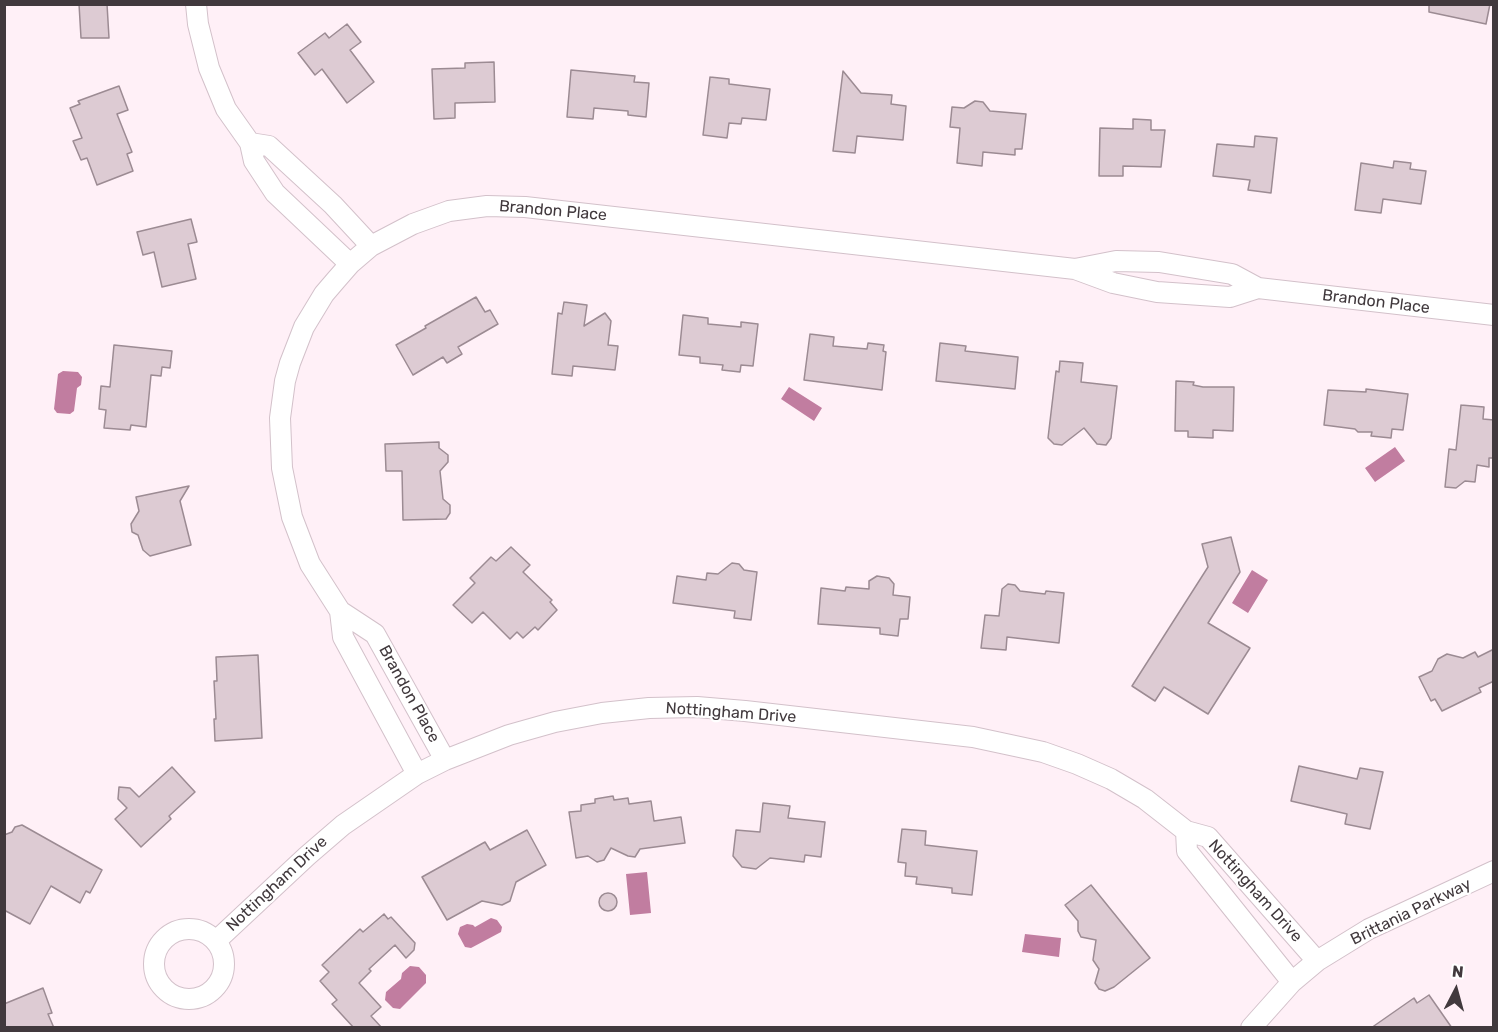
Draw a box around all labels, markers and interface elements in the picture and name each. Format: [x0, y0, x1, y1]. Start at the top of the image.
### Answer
street label: Brandon Place [498, 197, 608, 225]
street label: Brandon Place [1321, 286, 1431, 318]
street label: Brandon Place [374, 642, 444, 746]
street label: Nottingham Drive [665, 699, 797, 727]
street label: Nottingham Drive [223, 832, 331, 936]
street label: Nottingham Drive [1204, 836, 1306, 946]
street label: Brittania Parkway [1348, 875, 1474, 949]
north arrow [1426, 960, 1486, 1020]
text: N [1451, 962, 1465, 982]

